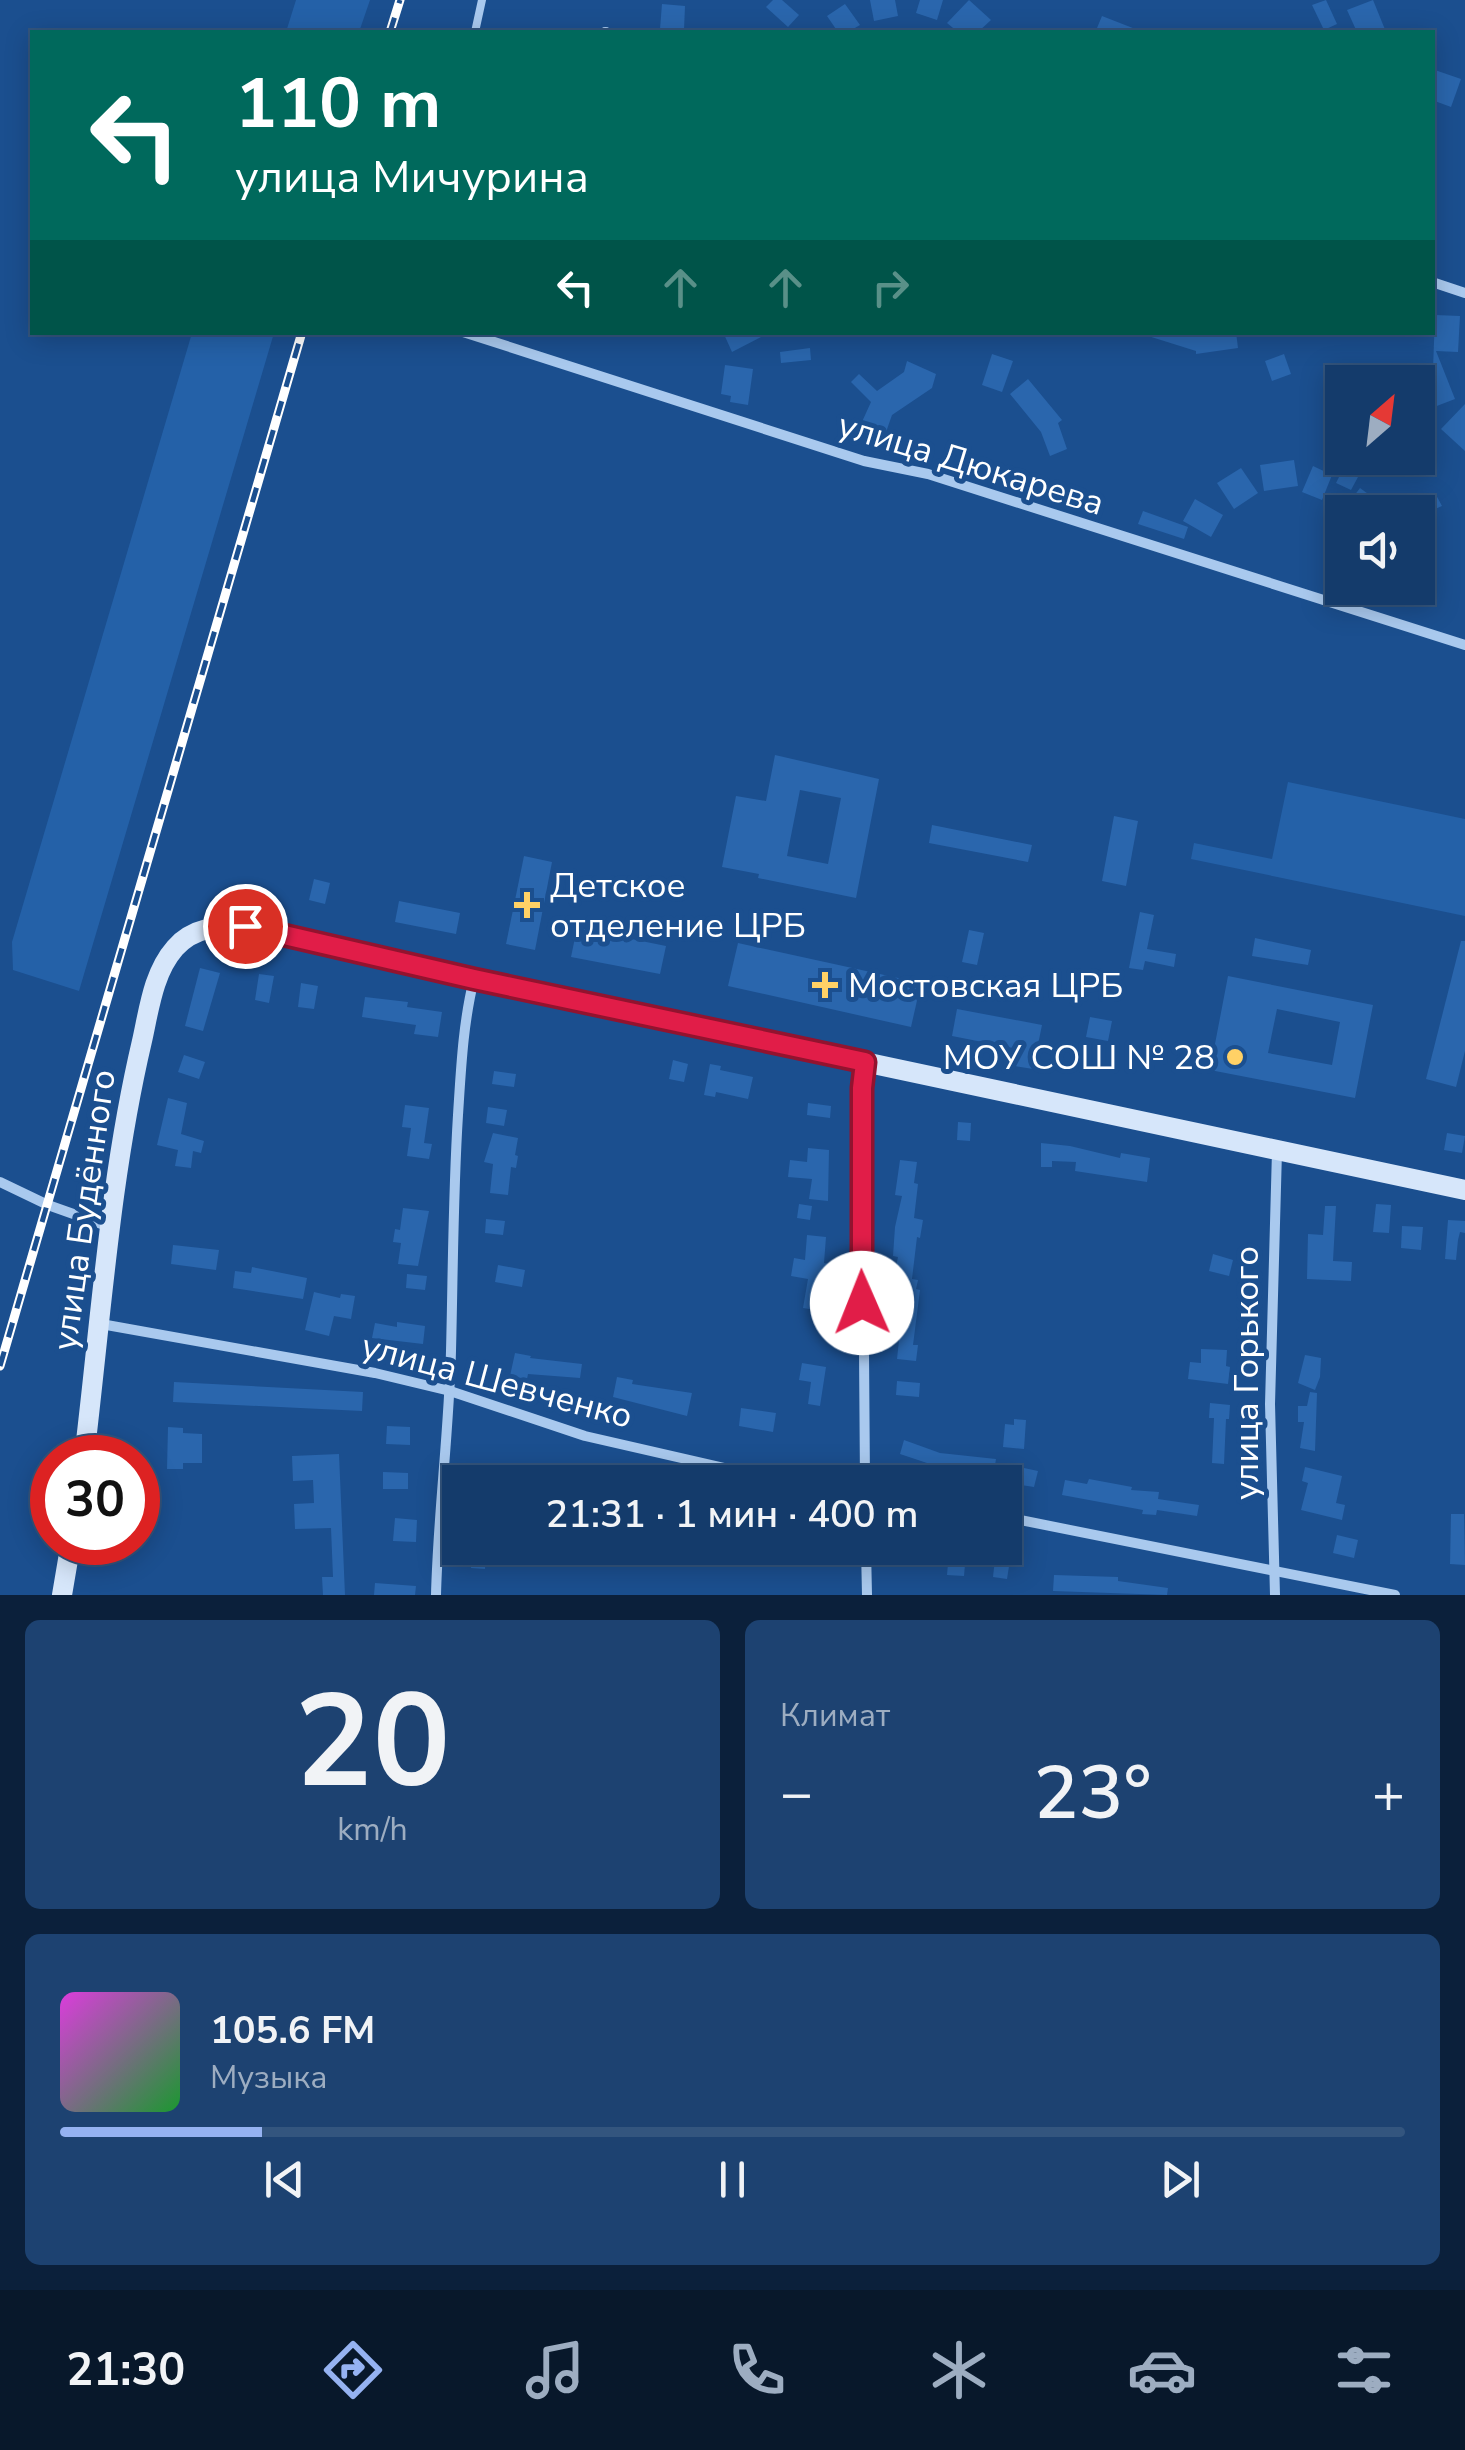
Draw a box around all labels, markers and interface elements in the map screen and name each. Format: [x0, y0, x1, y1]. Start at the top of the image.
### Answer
text: 110 m [235, 56, 441, 152]
icon: left [70, 70, 200, 200]
text: улица Мичурина [235, 147, 589, 208]
icon: left [548, 260, 603, 315]
icon: ahead [653, 260, 708, 315]
icon: ahead [758, 260, 813, 315]
icon: right [863, 260, 918, 315]
north arrow [1325, 365, 1435, 475]
map controls [1325, 365, 1435, 605]
street label: улица Дюкарева [832, 401, 1110, 527]
button: sound [1325, 495, 1435, 605]
place label: Детское отделение ЦРБ [550, 862, 806, 949]
pin [203, 884, 288, 969]
marker: Детское отделение ЦРБ [514, 892, 540, 918]
icon: arrive [218, 899, 273, 954]
place label: Мостовская ЦРБ [848, 962, 1123, 1009]
marker: Мостовская ЦРБ [812, 972, 838, 998]
place label: МОУ СОШ № 28 [943, 1034, 1215, 1081]
marker: МОУ СОШ № 28 [1224, 1046, 1246, 1068]
street label: улица Будённого [41, 1066, 127, 1354]
street label: улица Горького [1223, 1246, 1270, 1500]
position arrow [810, 1251, 914, 1355]
street label: улица Шевченко [356, 1322, 638, 1440]
speed limit sign: 30 [30, 1435, 160, 1565]
text: 21:31 · 1 мин · 400 m [546, 1489, 918, 1540]
text: 20 [294, 1654, 451, 1831]
text: Климат [780, 1694, 890, 1737]
text: 23° [1033, 1742, 1152, 1844]
text: − [780, 1756, 813, 1831]
text: + [1372, 1756, 1405, 1831]
text: km/h [337, 1808, 408, 1851]
text: 105.6 FM [210, 2005, 375, 2056]
text: Музыка [210, 2056, 327, 2099]
icon: previous [257, 2152, 312, 2207]
icon: pause [705, 2152, 760, 2207]
icon: next [1153, 2152, 1208, 2207]
icon: directions [318, 2335, 388, 2405]
icon: music [520, 2335, 590, 2405]
icon: phone [722, 2335, 792, 2405]
icon: climate [924, 2335, 994, 2405]
icon: car [1127, 2335, 1197, 2405]
icon: filters [1329, 2335, 1399, 2405]
text: 21:30 [66, 2340, 185, 2401]

